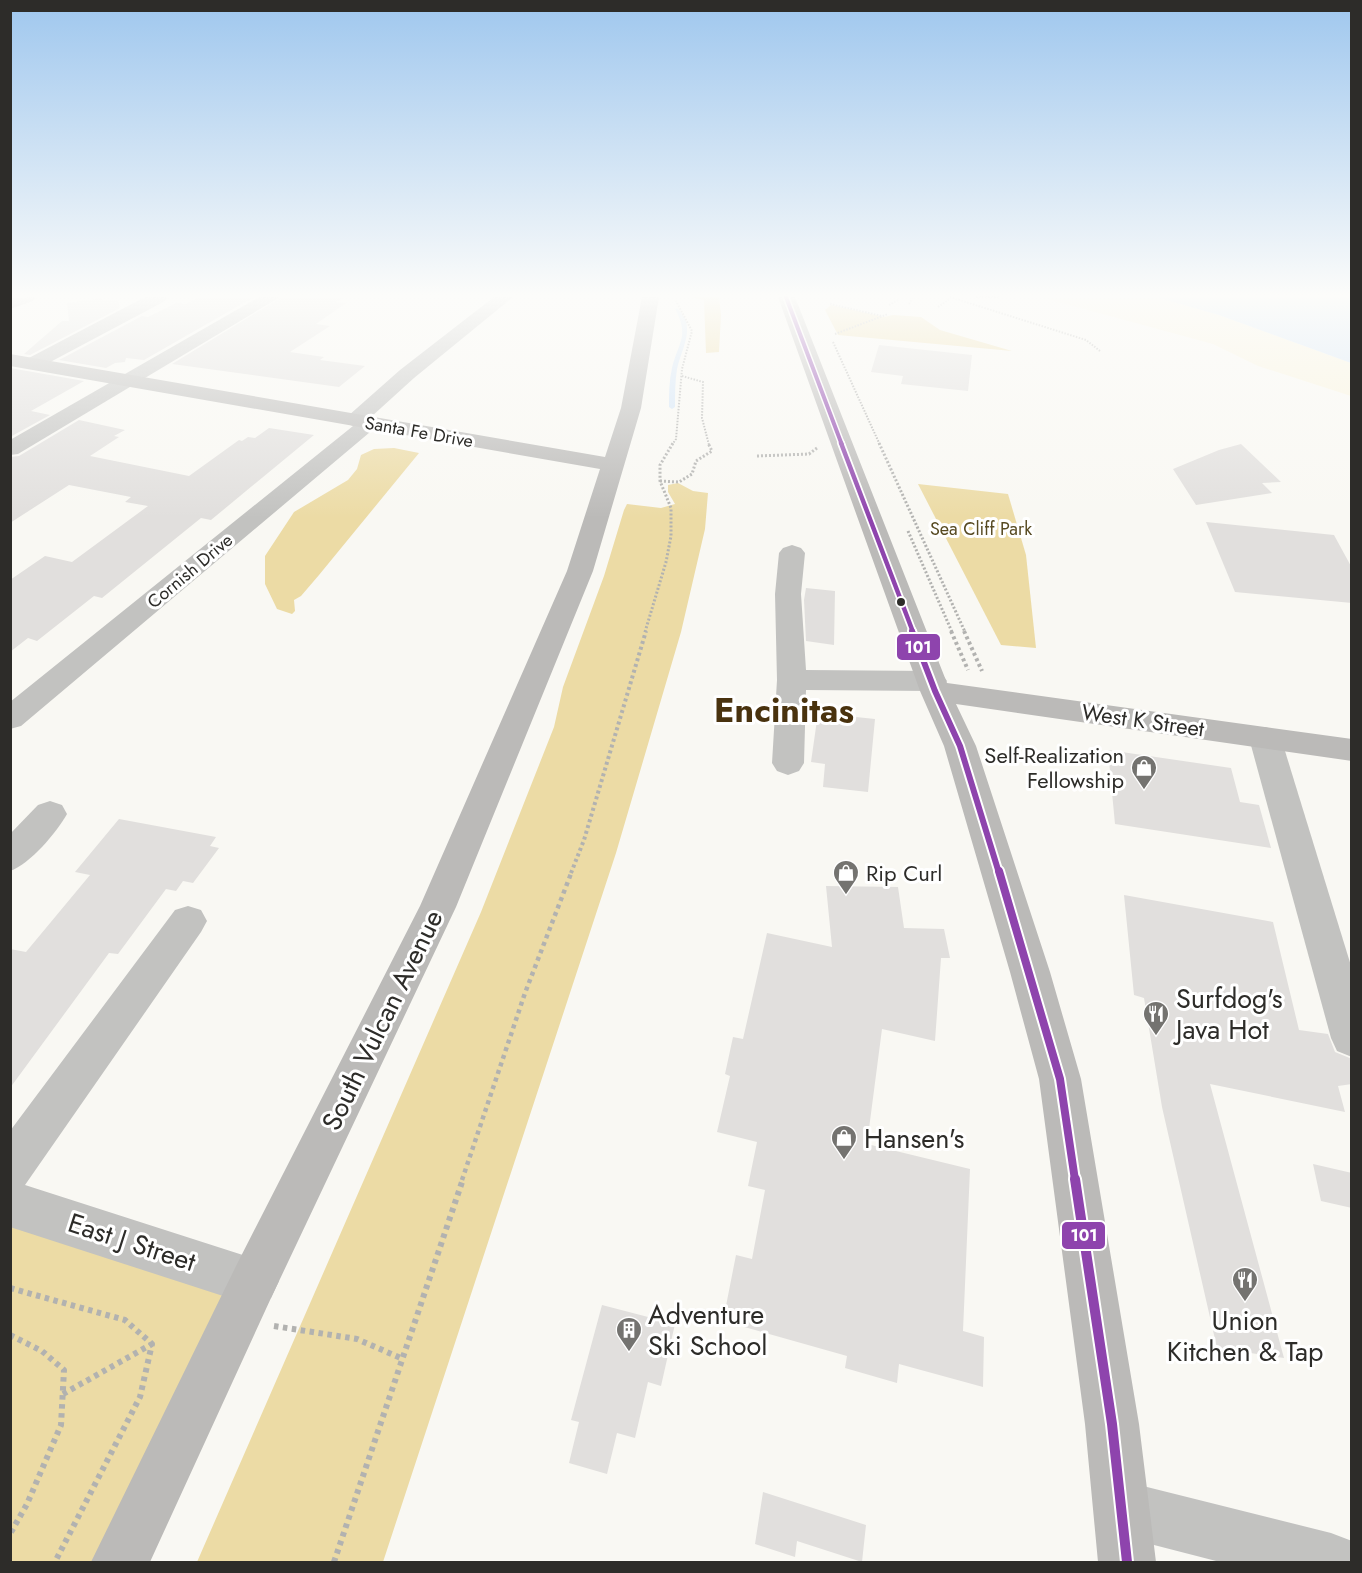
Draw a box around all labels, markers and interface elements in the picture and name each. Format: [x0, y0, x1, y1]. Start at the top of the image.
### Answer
street label: Santa Fe Drive [363, 410, 475, 454]
park label: Sea Cliff Park [930, 516, 1032, 542]
street label: Cornish Drive [142, 527, 238, 615]
unlabelled marker [895, 596, 907, 608]
line badge: 101 [896, 633, 941, 661]
text: 101 [905, 636, 931, 659]
district label: Encinitas [714, 686, 854, 735]
street label: West K Street [1080, 696, 1207, 745]
place label: Self-Realization Fellowship [984, 739, 1124, 796]
shop icon: Self-Realization Fellowship [1129, 753, 1159, 791]
place label: Rip Curl [866, 857, 942, 889]
shop icon: Rip Curl [831, 858, 861, 896]
street label: South Vulcan Avenue [312, 903, 452, 1137]
place label: Surfdog's Java Hot [1173, 979, 1283, 1049]
restaurant icon: Surfdog's Java Hot [1141, 999, 1171, 1037]
place label: Hansen's [864, 1119, 965, 1158]
shop icon: Hansen's [829, 1123, 859, 1161]
street label: East J Street [63, 1203, 201, 1281]
line badge: 101 [1061, 1221, 1106, 1250]
text: 101 [1071, 1224, 1097, 1247]
restaurant icon: Union Kitchen & Tap [1230, 1265, 1260, 1303]
place label: Adventure Ski School [648, 1295, 767, 1365]
place label: Union Kitchen & Tap [1167, 1301, 1323, 1371]
building icon: Adventure Ski School [614, 1315, 644, 1353]

